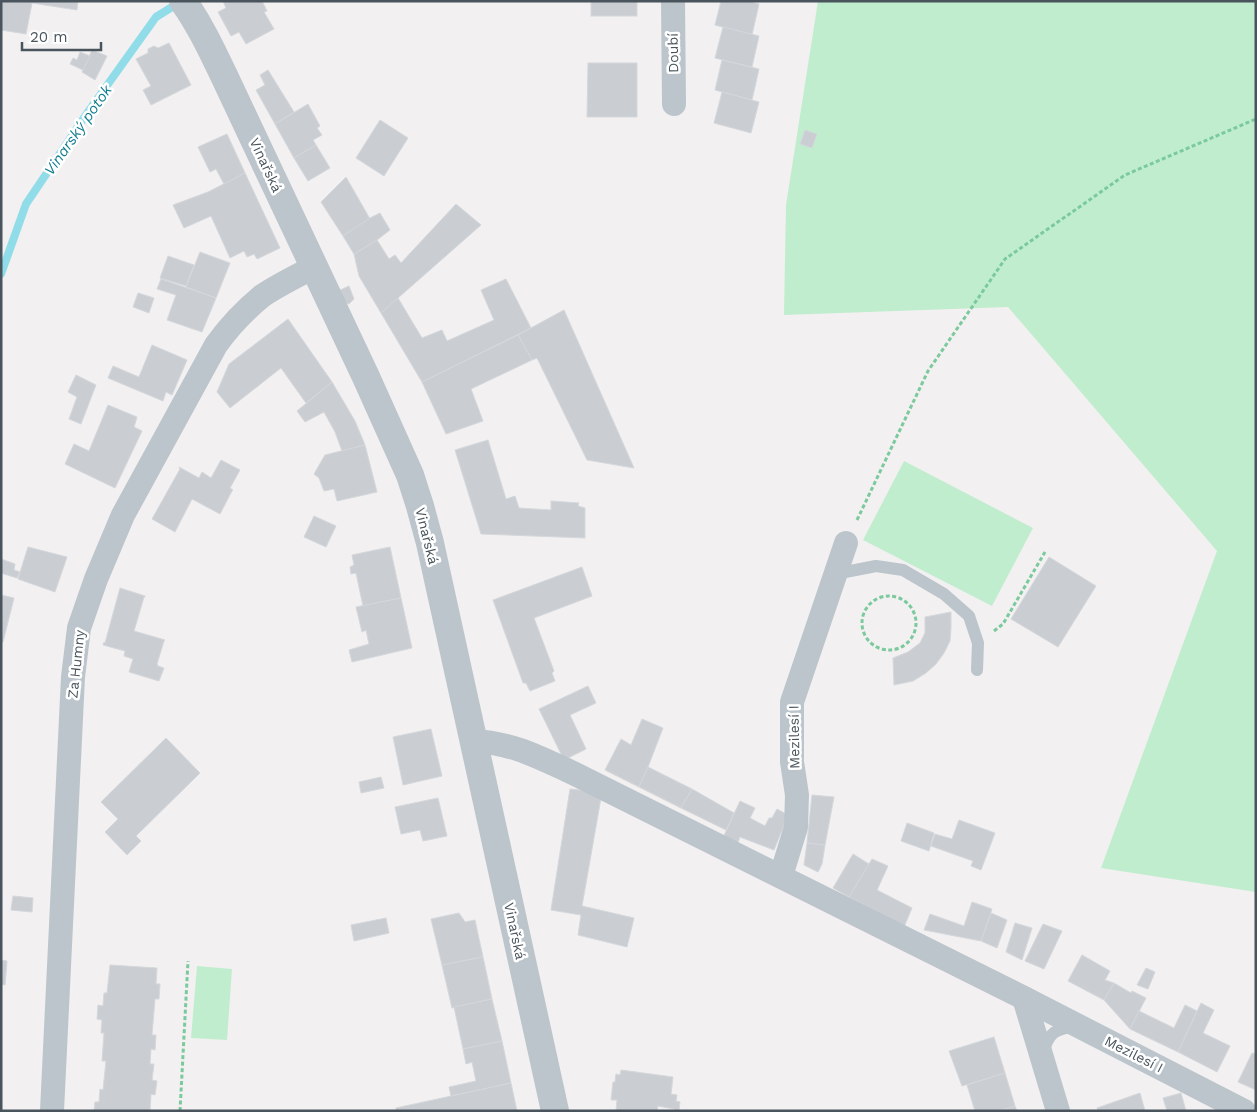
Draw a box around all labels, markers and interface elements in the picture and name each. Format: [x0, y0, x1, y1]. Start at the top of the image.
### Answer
scale bar [22, 20, 101, 52]
text: 20 m [30, 28, 68, 46]
street label: Doubí [665, 33, 681, 73]
water label: Vinarský potok [40, 81, 116, 179]
street label: Vinařská [247, 135, 286, 195]
street label: Vinařská [412, 506, 442, 566]
street label: Za Humny [64, 628, 88, 699]
street label: Mezilesí I [785, 705, 803, 769]
street label: Vinařská [501, 901, 529, 961]
street label: Mezilesí I [1102, 1032, 1166, 1076]

